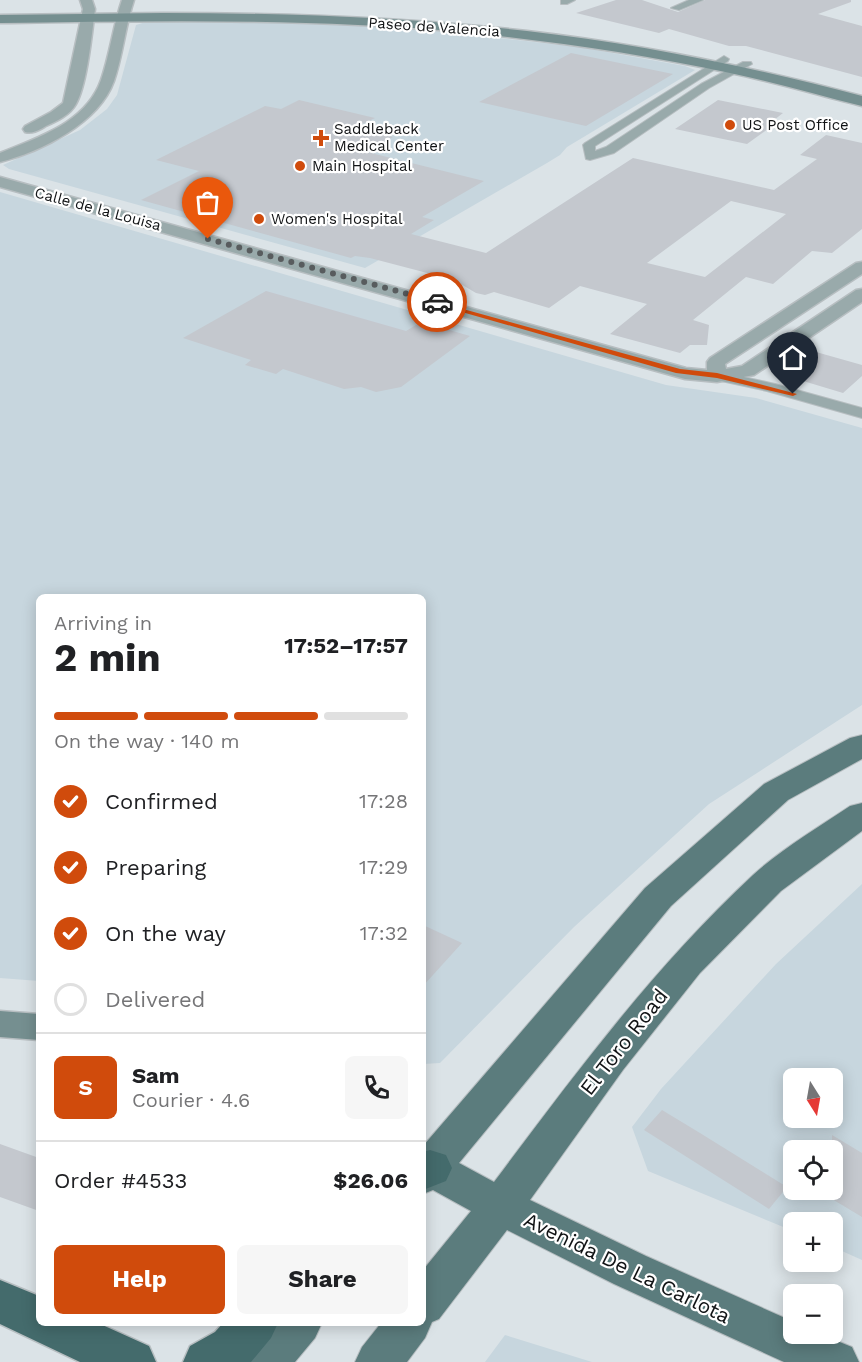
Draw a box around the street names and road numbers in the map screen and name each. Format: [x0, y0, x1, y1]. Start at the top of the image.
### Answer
street label: Paseo de Valencia [368, 13, 501, 41]
street label: Calle de la Louisa [33, 183, 164, 235]
street label: El Toro Road [574, 984, 673, 1100]
street label: Avenida De La Carlota [520, 1207, 735, 1328]

